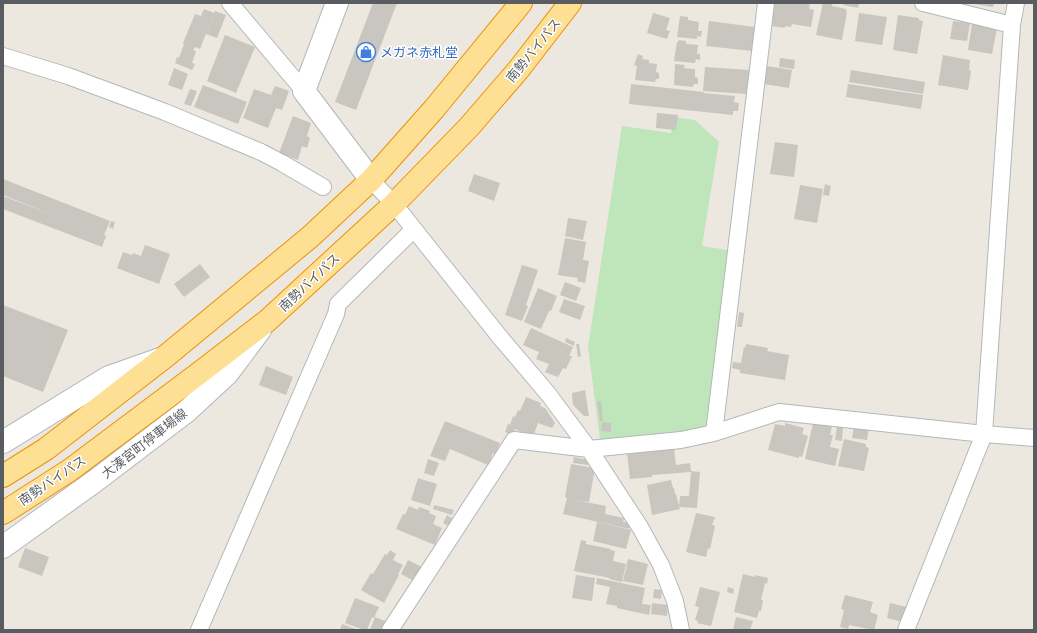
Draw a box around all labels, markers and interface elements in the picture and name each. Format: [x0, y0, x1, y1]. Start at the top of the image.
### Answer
street label: 南勢バイパス [503, 15, 564, 85]
shop icon: メガネ赤札堂 [355, 41, 377, 63]
place label: メガネ赤札堂 [380, 45, 458, 60]
street label: 南勢バイパス [276, 250, 343, 314]
street label: 大湊宮町停車場線 [99, 405, 190, 481]
street label: 南勢バイパス [16, 452, 89, 508]

